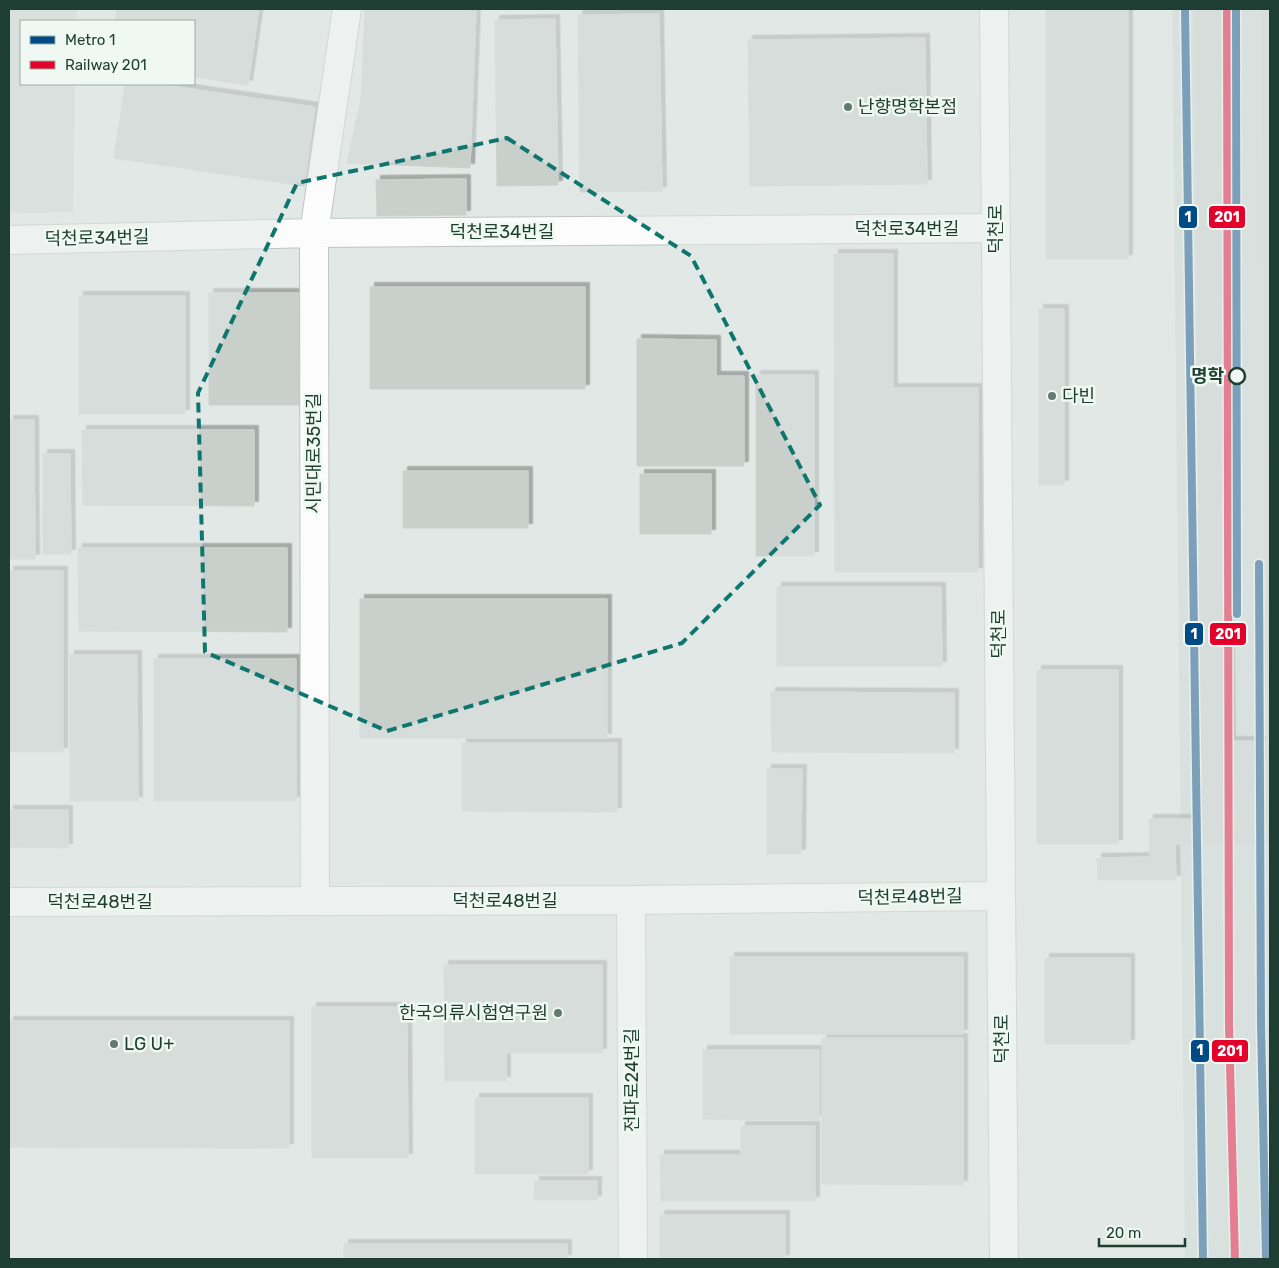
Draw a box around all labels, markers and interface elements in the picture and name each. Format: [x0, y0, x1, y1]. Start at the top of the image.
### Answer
legend [20, 20, 195, 85]
text: Metro 1 [65, 31, 115, 49]
text: Railway 201 [65, 56, 147, 74]
place label: 난향명학본점 [858, 96, 957, 118]
marker: 난향명학본점 [842, 101, 854, 113]
street label: 덕천로 [985, 204, 1007, 254]
line badge: 1 [1178, 205, 1198, 229]
line badge: 201 [1208, 205, 1246, 229]
text: 1 [1185, 209, 1192, 226]
text: 201 [1214, 209, 1240, 226]
street label: 덕천로34번길 [855, 218, 959, 240]
street label: 덕천로34번길 [450, 221, 554, 243]
street label: 덕천로34번길 [44, 226, 150, 250]
place label: 명학 [1191, 365, 1224, 387]
marker: 명학 [1228, 367, 1246, 385]
place label: 다빈 [1062, 385, 1095, 407]
marker: 다빈 [1046, 390, 1058, 402]
street label: 시민대로35번길 [303, 393, 325, 513]
street label: 덕천로 [988, 609, 1010, 659]
line badge: 1 [1184, 622, 1204, 646]
line badge: 201 [1209, 622, 1247, 646]
text: 1 [1191, 626, 1198, 643]
text: 201 [1215, 626, 1241, 643]
street label: 덕천로48번길 [857, 885, 963, 909]
street label: 덕천로48번길 [452, 890, 558, 912]
street label: 덕천로48번길 [47, 891, 153, 913]
place label: 한국의류시험연구원 [399, 1002, 548, 1024]
marker: 한국의류시험연구원 [552, 1007, 564, 1019]
street label: 덕천로 [991, 1014, 1013, 1064]
street label: 전파로24번길 [621, 1028, 643, 1132]
place label: LG U+ [124, 1033, 174, 1055]
marker: LG U+ [108, 1038, 120, 1050]
line badge: 1 [1190, 1039, 1210, 1063]
line badge: 201 [1211, 1039, 1249, 1063]
text: 1 [1197, 1042, 1204, 1059]
text: 201 [1217, 1043, 1243, 1060]
scale bar [1099, 1216, 1185, 1248]
text: 20 m [1106, 1224, 1141, 1242]

